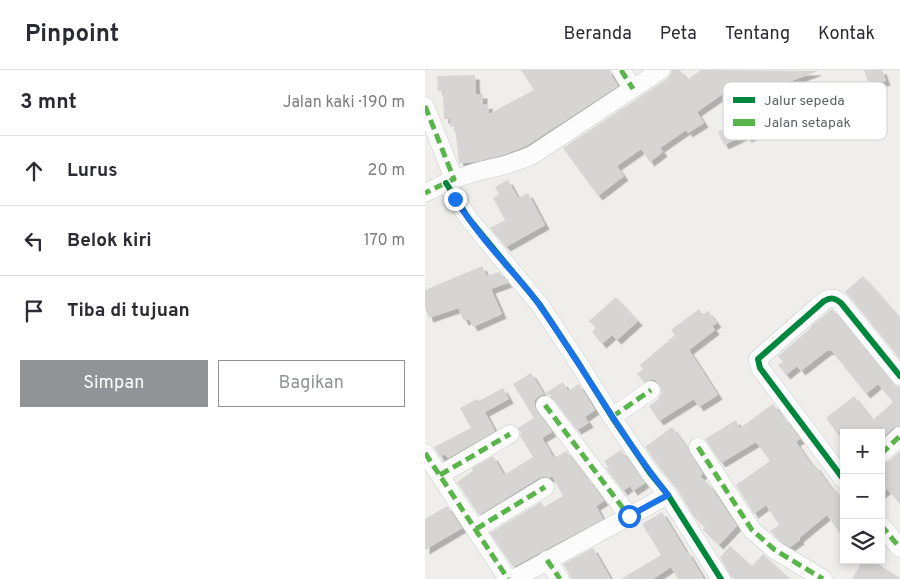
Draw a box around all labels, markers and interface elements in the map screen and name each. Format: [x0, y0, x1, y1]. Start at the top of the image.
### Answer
text: Pinpoint [25, 20, 119, 50]
text: Beranda [563, 23, 632, 46]
text: Peta [660, 23, 697, 46]
text: Tentang [725, 23, 790, 46]
text: Kontak [818, 23, 875, 46]
legend [723, 82, 887, 140]
text: 3 mnt [20, 89, 77, 116]
text: Jalan kaki · 190 m [283, 93, 405, 113]
text: Jalur sepeda [764, 93, 845, 110]
text: Jalan setapak [764, 115, 851, 132]
icon: ahead [20, 157, 48, 185]
text: Lurus [67, 159, 118, 183]
text: 20 m [368, 161, 405, 181]
route end [444, 188, 467, 211]
icon: left [20, 227, 48, 255]
text: Belok kiri [67, 229, 152, 253]
text: 170 m [364, 231, 405, 251]
icon: arrive [20, 297, 48, 325]
text: Tiba di tujuan [67, 299, 190, 323]
button: Simpan [20, 360, 208, 407]
button: Bagikan [218, 360, 405, 407]
map controls [840, 429, 885, 564]
button: + [840, 429, 885, 474]
button: − [840, 474, 885, 519]
route start [618, 505, 641, 528]
button: layers [840, 519, 885, 564]

